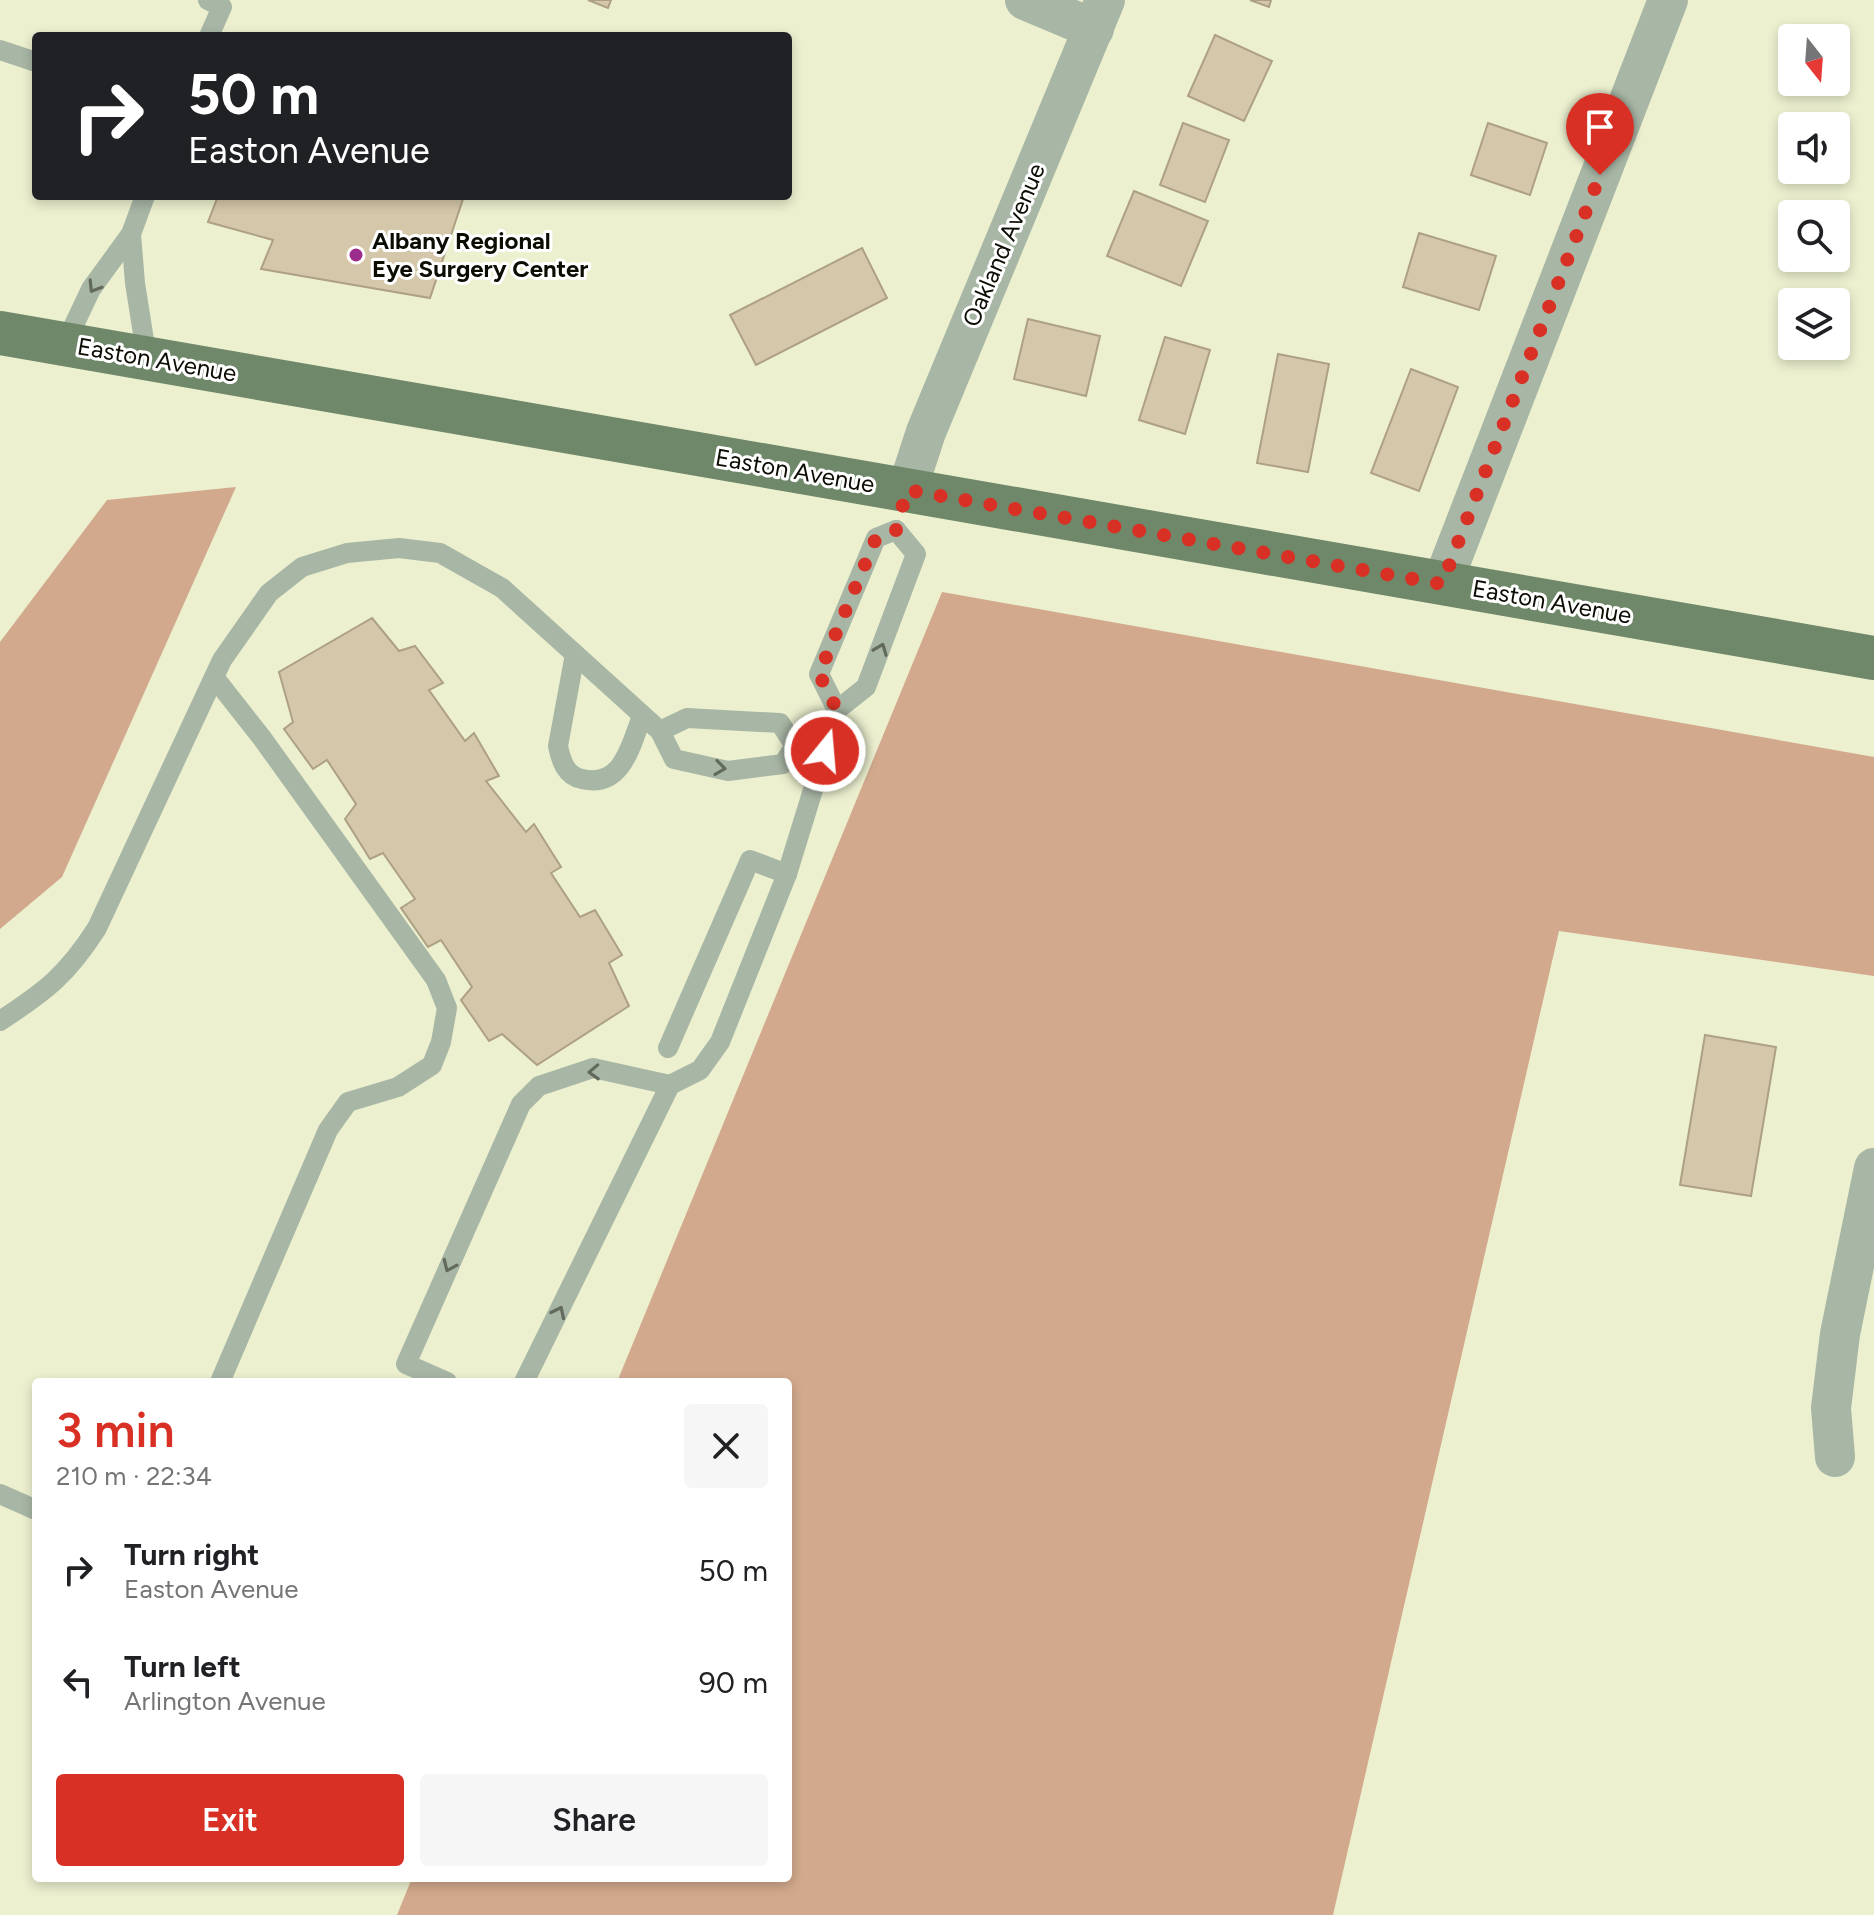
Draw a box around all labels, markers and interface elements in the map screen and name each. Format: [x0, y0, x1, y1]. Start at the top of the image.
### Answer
north arrow [1778, 24, 1850, 96]
map controls [1778, 24, 1850, 360]
text: 50 m [188, 61, 319, 128]
icon: right [56, 64, 160, 168]
pin [1566, 93, 1634, 175]
icon: arrive [1578, 105, 1622, 149]
button: sound [1778, 112, 1850, 184]
text: Easton Avenue [188, 129, 430, 172]
street label: Oakland Avenue [956, 159, 1051, 331]
button: search [1778, 200, 1850, 272]
place label: Albany Regional Eye Surgery Center [372, 226, 588, 283]
marker: Albany Regional Eye Surgery Center [347, 246, 365, 264]
one-way arrow [88, 278, 104, 293]
button: layers [1778, 288, 1850, 360]
street label: Easton Avenue [75, 331, 239, 388]
street label: Easton Avenue [713, 442, 877, 499]
street label: Easton Avenue [1470, 573, 1634, 630]
one-way arrow [871, 643, 888, 657]
position arrow [783, 709, 867, 793]
one-way arrow [713, 759, 727, 776]
one-way arrow [587, 1064, 599, 1081]
one-way arrow [443, 1258, 459, 1272]
one-way arrow [549, 1306, 565, 1320]
text: 3 min [56, 1401, 175, 1459]
button: close [684, 1404, 768, 1488]
text: 210 m · 22:34 [56, 1460, 212, 1492]
text: Turn right [124, 1536, 259, 1573]
icon: right [56, 1548, 100, 1592]
text: 50 m [699, 1552, 768, 1589]
text: Easton Avenue [124, 1573, 298, 1605]
text: Turn left [124, 1648, 241, 1685]
icon: left [56, 1660, 100, 1704]
text: 90 m [699, 1664, 768, 1701]
text: Arlington Avenue [124, 1685, 326, 1717]
button: Exit [56, 1774, 404, 1866]
button: Share [420, 1774, 768, 1866]

